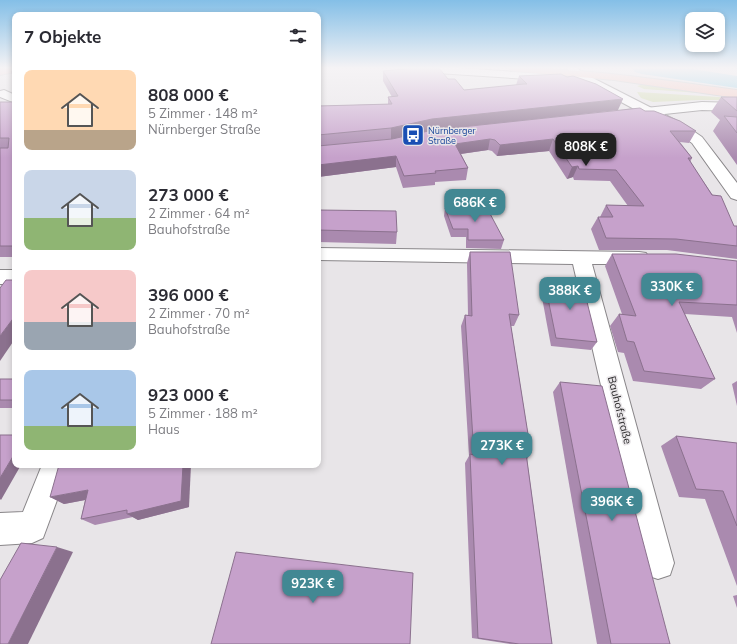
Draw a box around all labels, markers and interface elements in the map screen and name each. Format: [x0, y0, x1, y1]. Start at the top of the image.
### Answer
map controls [685, 12, 725, 52]
button: layers [685, 12, 725, 52]
icon: filters [287, 25, 309, 47]
text: 7 Objekte [24, 26, 101, 47]
text: 808 000 € [148, 84, 229, 105]
icon: home [56, 86, 104, 134]
text: 5 Zimmer · 148 m² [148, 105, 258, 121]
text: Nürnberger Straße [148, 121, 260, 137]
bus stop icon: Nürnberger Straße [400, 122, 426, 148]
place label: Nürnberger Straße [428, 125, 476, 146]
pin: 808K € [553, 133, 619, 167]
text: 808K € [564, 138, 608, 154]
text: 273 000 € [148, 184, 229, 205]
icon: home [56, 186, 104, 234]
pin: 686K € [442, 189, 508, 223]
text: 686K € [453, 194, 497, 210]
text: 2 Zimmer · 64 m² [148, 205, 250, 221]
text: Bauhofstraße [148, 221, 230, 237]
pin: 330K € [639, 273, 705, 307]
pin: 388K € [537, 277, 603, 311]
text: 330K € [650, 278, 694, 294]
text: 388K € [548, 282, 592, 298]
text: 396 000 € [148, 284, 229, 305]
icon: home [56, 286, 104, 334]
text: 2 Zimmer · 70 m² [148, 305, 250, 321]
text: Bauhofstraße [148, 321, 230, 337]
street label: Bauhofstraße [605, 375, 635, 445]
text: 923 000 € [148, 384, 229, 405]
icon: home [56, 386, 104, 434]
text: 5 Zimmer · 188 m² [148, 405, 258, 421]
text: Haus [148, 421, 180, 437]
pin: 273K € [469, 432, 535, 466]
text: 273K € [480, 437, 524, 453]
pin: 396K € [579, 488, 645, 522]
text: 396K € [590, 493, 634, 509]
pin: 923K € [280, 570, 346, 604]
text: 923K € [291, 575, 335, 591]

